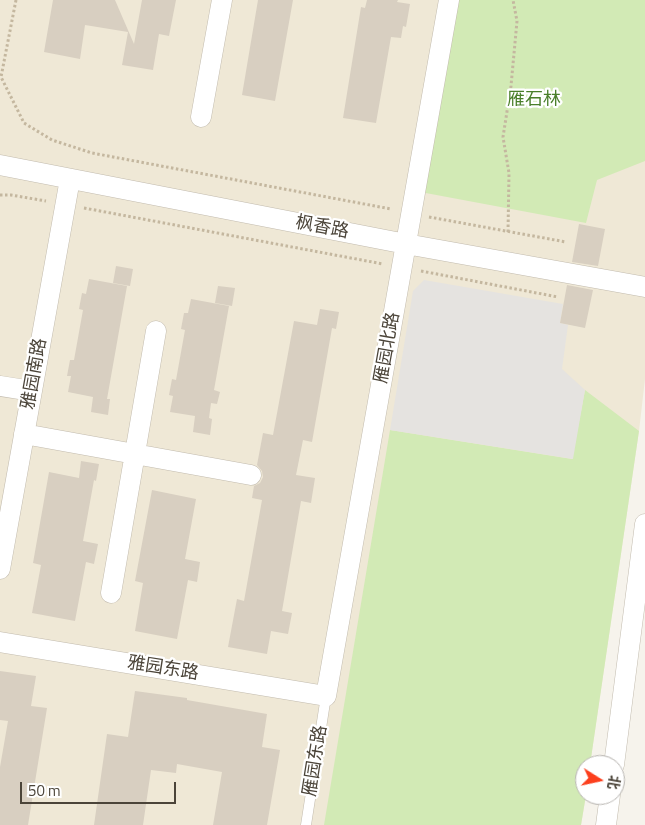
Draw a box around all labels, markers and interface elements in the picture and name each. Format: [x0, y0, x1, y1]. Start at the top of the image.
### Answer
park label: 雁石林 [507, 90, 561, 112]
street label: 枫香路 [293, 212, 351, 244]
street label: 雁园北路 [371, 311, 405, 385]
street label: 雅园南路 [18, 337, 52, 411]
street label: 雅园东路 [126, 653, 200, 685]
street label: 雁园东路 [300, 724, 332, 798]
north arrow [575, 755, 625, 805]
scale bar [22, 772, 179, 804]
text: 北 [603, 774, 626, 791]
text: 50 m [28, 779, 61, 802]

